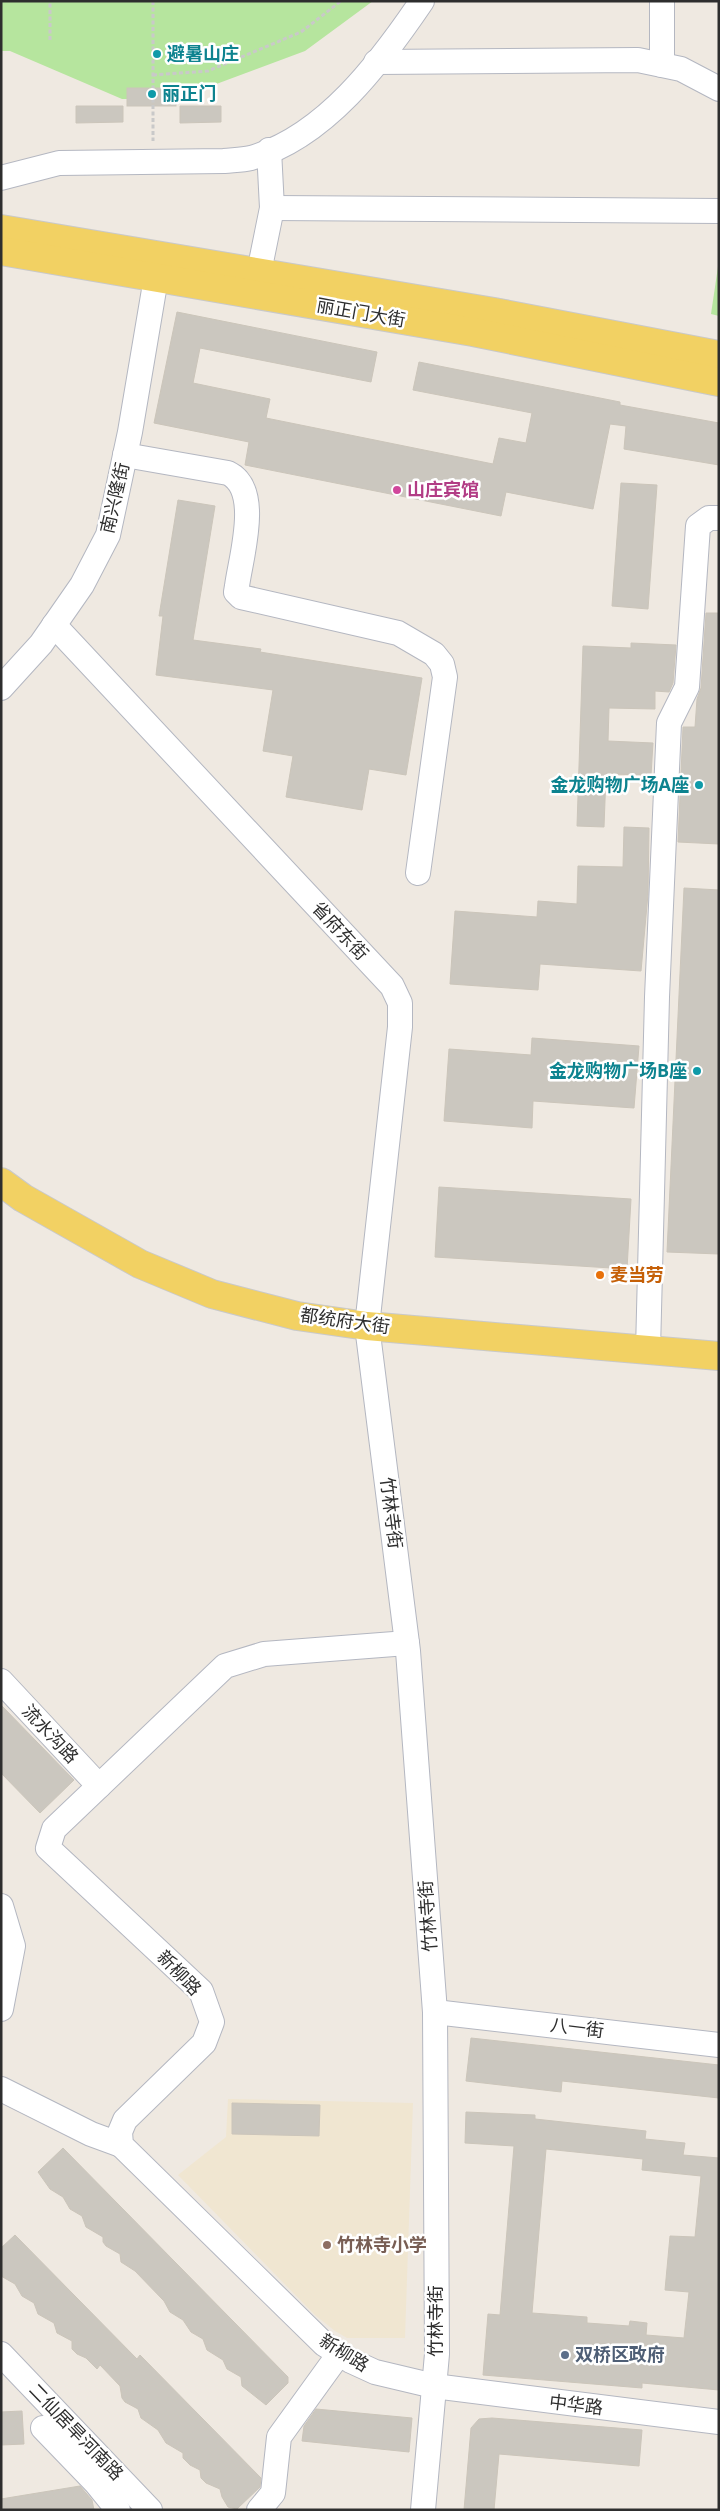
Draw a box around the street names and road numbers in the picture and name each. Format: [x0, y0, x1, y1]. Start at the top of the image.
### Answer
street label: 丽正门大街 [315, 292, 408, 332]
street label: 南兴隆街 [94, 460, 134, 536]
street label: 省府东街 [307, 896, 374, 965]
street label: 都统府大街 [299, 1302, 391, 1338]
street label: 竹林寺街 [376, 1476, 408, 1550]
street label: 流水沟路 [17, 1699, 84, 1768]
street label: 竹林寺街 [413, 1879, 441, 1953]
street label: 新柳路 [152, 1945, 207, 2000]
street label: 八一街 [549, 2012, 605, 2042]
street label: 竹林寺街 [423, 2285, 447, 2357]
street label: 新柳路 [315, 2328, 374, 2377]
street label: 二仙居旱河南路 [24, 2378, 129, 2485]
street label: 中华路 [548, 2389, 604, 2419]

